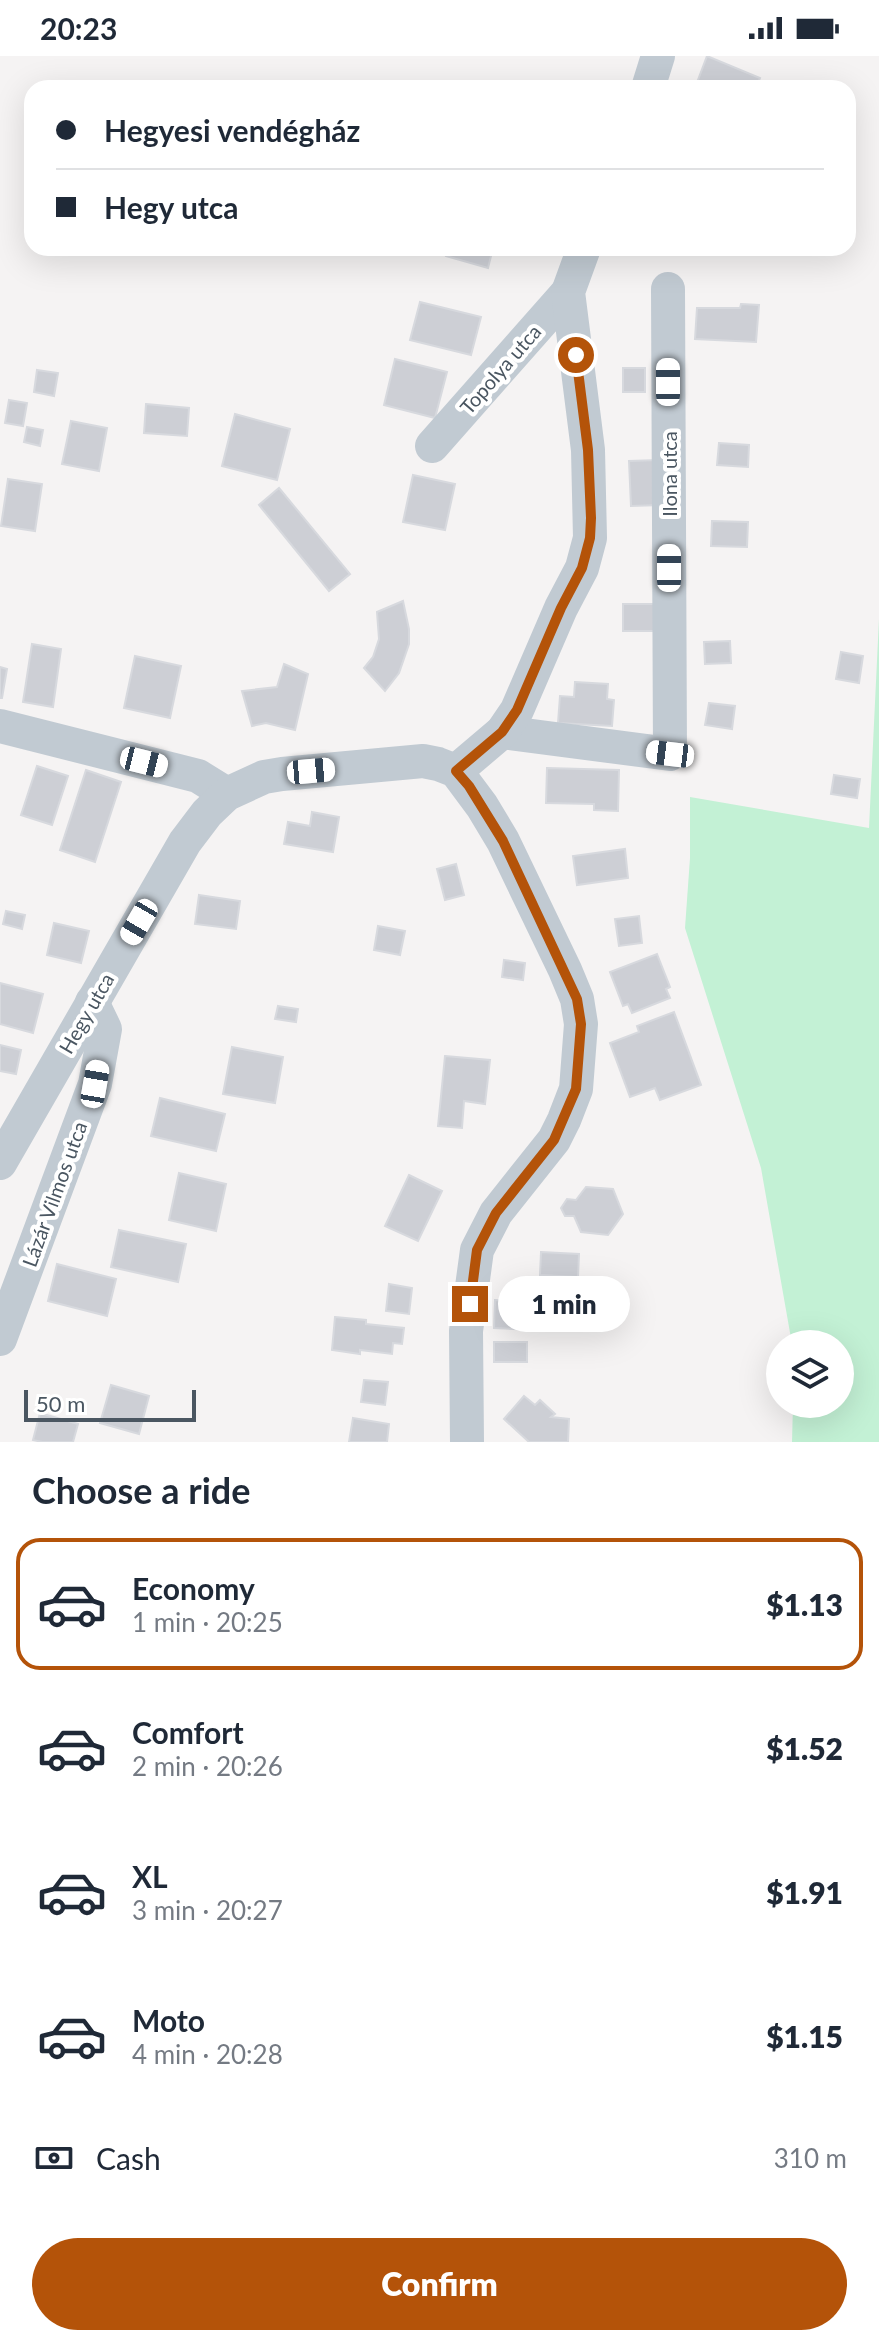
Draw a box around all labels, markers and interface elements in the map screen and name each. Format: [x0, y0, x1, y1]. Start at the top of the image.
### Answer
text: 20:23 [40, 10, 117, 46]
text: Hegyesi vendégház [104, 112, 360, 148]
text: Hegy utca [104, 189, 239, 225]
street label: Topolya utca [455, 319, 545, 419]
route start [558, 337, 594, 373]
car [656, 358, 680, 406]
street label: Ilona utca [657, 431, 681, 517]
car [657, 544, 681, 592]
car [645, 739, 695, 769]
car [118, 745, 170, 779]
car [286, 757, 336, 785]
car [117, 895, 161, 949]
street label: Hegy utca [53, 969, 119, 1057]
car [79, 1058, 111, 1110]
street label: Lázár Vilmos utca [17, 1118, 91, 1270]
callout: 1 min [498, 1276, 630, 1332]
route end [452, 1286, 488, 1322]
text: 1 min [532, 1288, 596, 1320]
map controls [766, 1330, 854, 1418]
button: layers [766, 1330, 854, 1418]
scale bar [24, 1386, 196, 1422]
text: 50 m [36, 1390, 85, 1417]
text: Choose a ride [32, 1468, 251, 1512]
icon: car [36, 1568, 108, 1640]
text: Economy [132, 1570, 255, 1606]
text: $1.13 [766, 1586, 843, 1622]
text: 1 min · 20:25 [132, 1606, 283, 1638]
icon: car [36, 1712, 108, 1784]
text: Comfort [132, 1714, 244, 1750]
text: $1.52 [766, 1730, 843, 1766]
text: 2 min · 20:26 [132, 1750, 283, 1782]
icon: car [36, 1856, 108, 1928]
text: XL [132, 1858, 168, 1894]
text: $1.91 [766, 1874, 843, 1910]
text: 3 min · 20:27 [132, 1894, 283, 1926]
icon: car [36, 2000, 108, 2072]
text: Moto [132, 2002, 205, 2038]
text: $1.15 [766, 2018, 843, 2054]
text: 4 min · 20:28 [132, 2038, 283, 2070]
icon: cash [32, 2136, 76, 2180]
text: Cash [96, 2140, 161, 2176]
text: 310 m [774, 2142, 847, 2174]
button: Confirm [32, 2238, 847, 2330]

